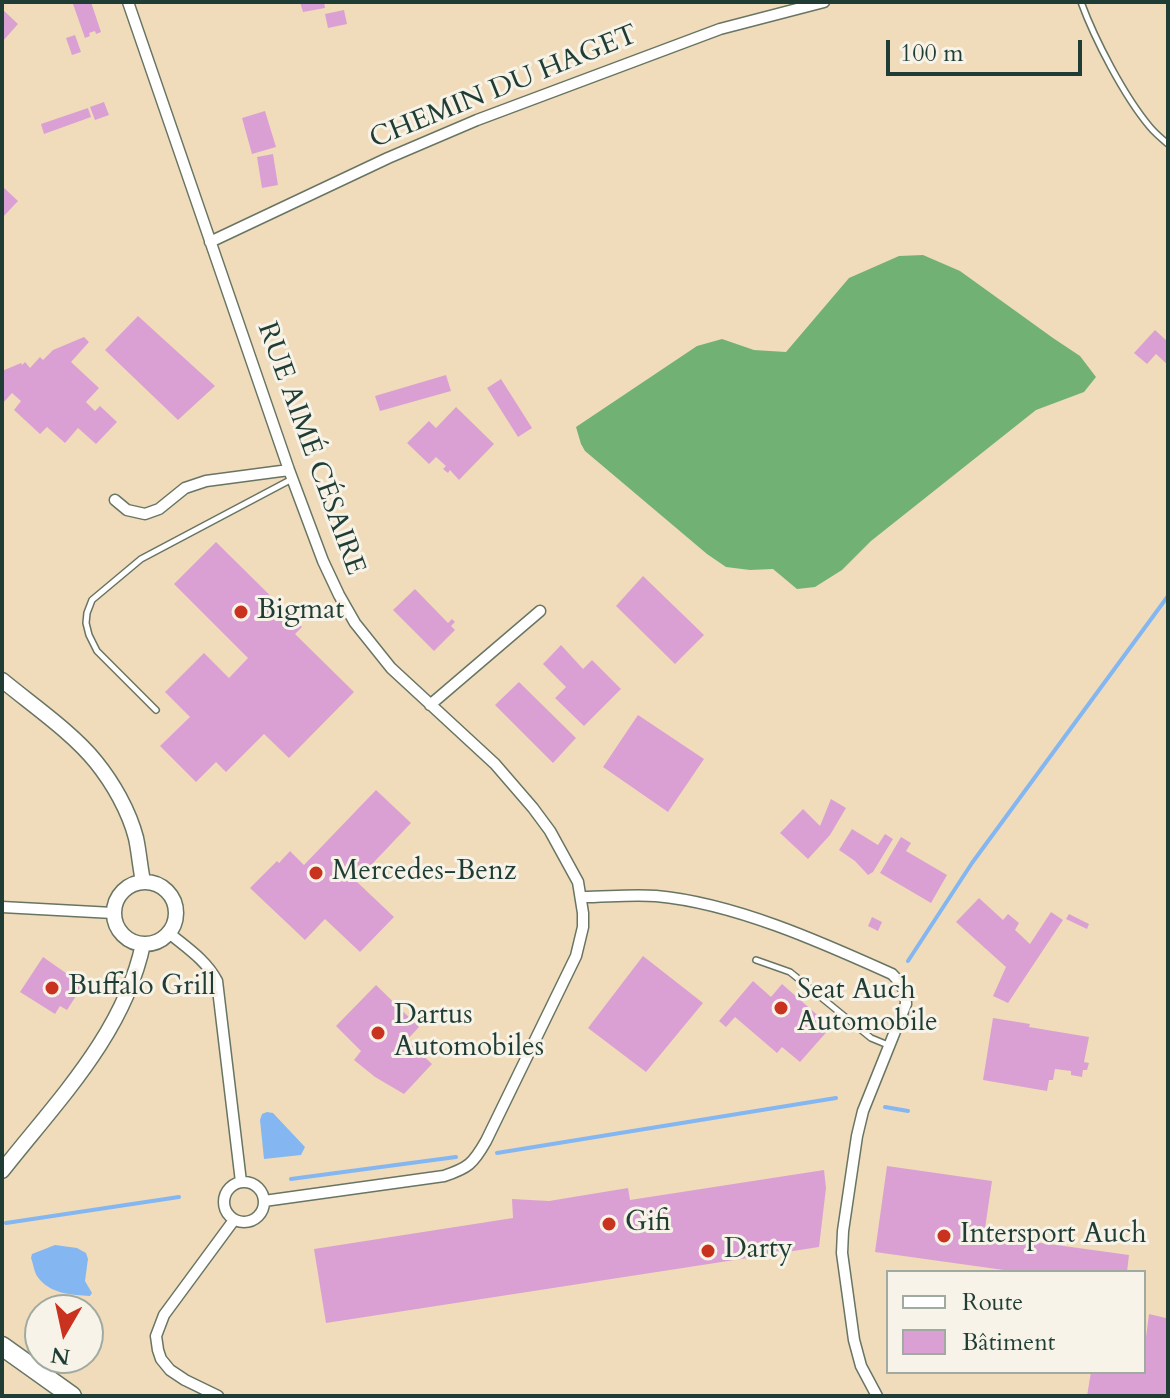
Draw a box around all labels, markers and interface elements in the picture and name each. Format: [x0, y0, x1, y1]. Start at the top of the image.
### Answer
street label: CHEMIN DU HAGET [365, 19, 643, 157]
scale bar [890, 24, 1086, 74]
text: 100 m [900, 37, 964, 70]
street label: RUE AIMÉ CÉSAIRE [249, 318, 371, 580]
place label: Bigmat [257, 595, 344, 629]
marker: Bigmat [232, 603, 250, 621]
place label: Mercedes-Benz [332, 856, 516, 890]
marker: Mercedes-Benz [307, 864, 325, 882]
place label: Buffalo Grill [68, 971, 216, 1005]
place label: Seat Auch Automobile [797, 975, 938, 1041]
marker: Buffalo Grill [43, 979, 61, 997]
marker: Seat Auch Automobile [772, 999, 790, 1017]
place label: Dartus Automobiles [394, 1000, 544, 1066]
marker: Dartus Automobiles [369, 1024, 387, 1042]
place label: Gifi [625, 1207, 671, 1241]
marker: Gifi [600, 1215, 618, 1233]
place label: Intersport Auch [960, 1219, 1147, 1253]
marker: Intersport Auch [935, 1227, 953, 1245]
place label: Darty [724, 1234, 793, 1268]
marker: Darty [699, 1242, 717, 1260]
legend [886, 1270, 1146, 1374]
text: Route [962, 1286, 1023, 1319]
north arrow [24, 1294, 104, 1374]
text: Bâtiment [962, 1326, 1055, 1359]
text: N [49, 1339, 72, 1372]

